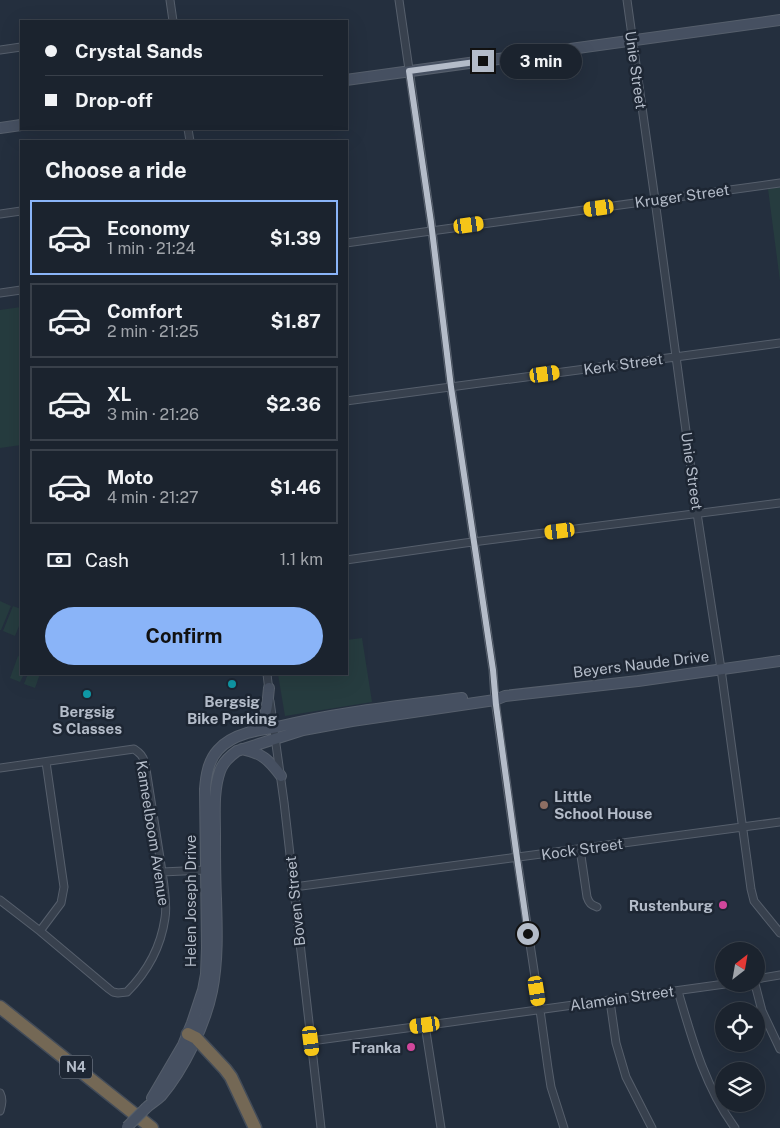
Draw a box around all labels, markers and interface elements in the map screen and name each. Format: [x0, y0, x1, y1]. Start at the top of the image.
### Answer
street label: Unie Street [622, 30, 650, 110]
text: Crystal Sands [75, 40, 203, 62]
callout: 3 min [500, 44, 583, 78]
route end [472, 50, 494, 72]
text: 3 min [520, 52, 562, 71]
text: Drop-off [75, 89, 152, 111]
text: Choose a ride [45, 157, 187, 183]
street label: Kruger Street [633, 181, 731, 211]
car [583, 198, 614, 218]
icon: car [47, 215, 92, 260]
car [453, 215, 484, 235]
text: Economy [107, 217, 190, 239]
text: $1.39 [270, 227, 321, 249]
text: 1 min · 21:24 [107, 239, 195, 258]
icon: car [47, 298, 92, 343]
text: Comfort [107, 300, 183, 322]
text: $1.87 [270, 310, 321, 332]
text: 2 min · 21:25 [107, 322, 199, 341]
street label: Kerk Street [582, 350, 664, 378]
car [529, 364, 560, 384]
icon: car [47, 381, 92, 426]
text: XL [107, 383, 132, 405]
text: $2.36 [266, 393, 321, 415]
text: 3 min · 21:26 [107, 405, 199, 424]
street label: Unie Street [678, 431, 706, 511]
icon: car [47, 464, 92, 509]
text: Moto [107, 466, 153, 488]
text: $1.46 [270, 476, 321, 498]
text: 4 min · 21:27 [107, 488, 199, 507]
car [544, 522, 575, 540]
icon: cash [45, 546, 73, 574]
text: Cash [85, 549, 129, 571]
text: 1.1 km [280, 550, 323, 569]
button: Confirm [45, 607, 323, 665]
street label: Beyers Naude Drive [572, 647, 710, 681]
marker: Bergsig Bike Parking [226, 678, 238, 690]
marker: Bergsig S Classes [81, 688, 93, 700]
place label: Bergsig Bike Parking [187, 693, 278, 727]
place label: Bergsig S Classes [52, 703, 122, 737]
street label: Kameelboom Avenue [133, 759, 173, 907]
place label: Little School House [554, 788, 652, 822]
marker: Little School House [538, 799, 550, 811]
street label: Helen Joseph Drive [182, 835, 199, 967]
street label: Kock Street [540, 835, 624, 863]
street label: Boven Street [282, 855, 308, 947]
place label: Rustenburg [629, 897, 714, 914]
marker: Rustenburg [717, 899, 729, 911]
route start [517, 923, 539, 945]
north arrow [715, 942, 765, 992]
map controls [715, 942, 765, 1112]
car [527, 975, 546, 1007]
street label: Alamein Street [569, 982, 675, 1014]
button: locate [715, 1002, 765, 1052]
car [409, 1015, 440, 1035]
car [301, 1025, 320, 1057]
place label: Franka [351, 1039, 401, 1056]
marker: Franka [405, 1041, 417, 1053]
road number: N4 [60, 1056, 92, 1078]
button: layers [715, 1062, 765, 1112]

